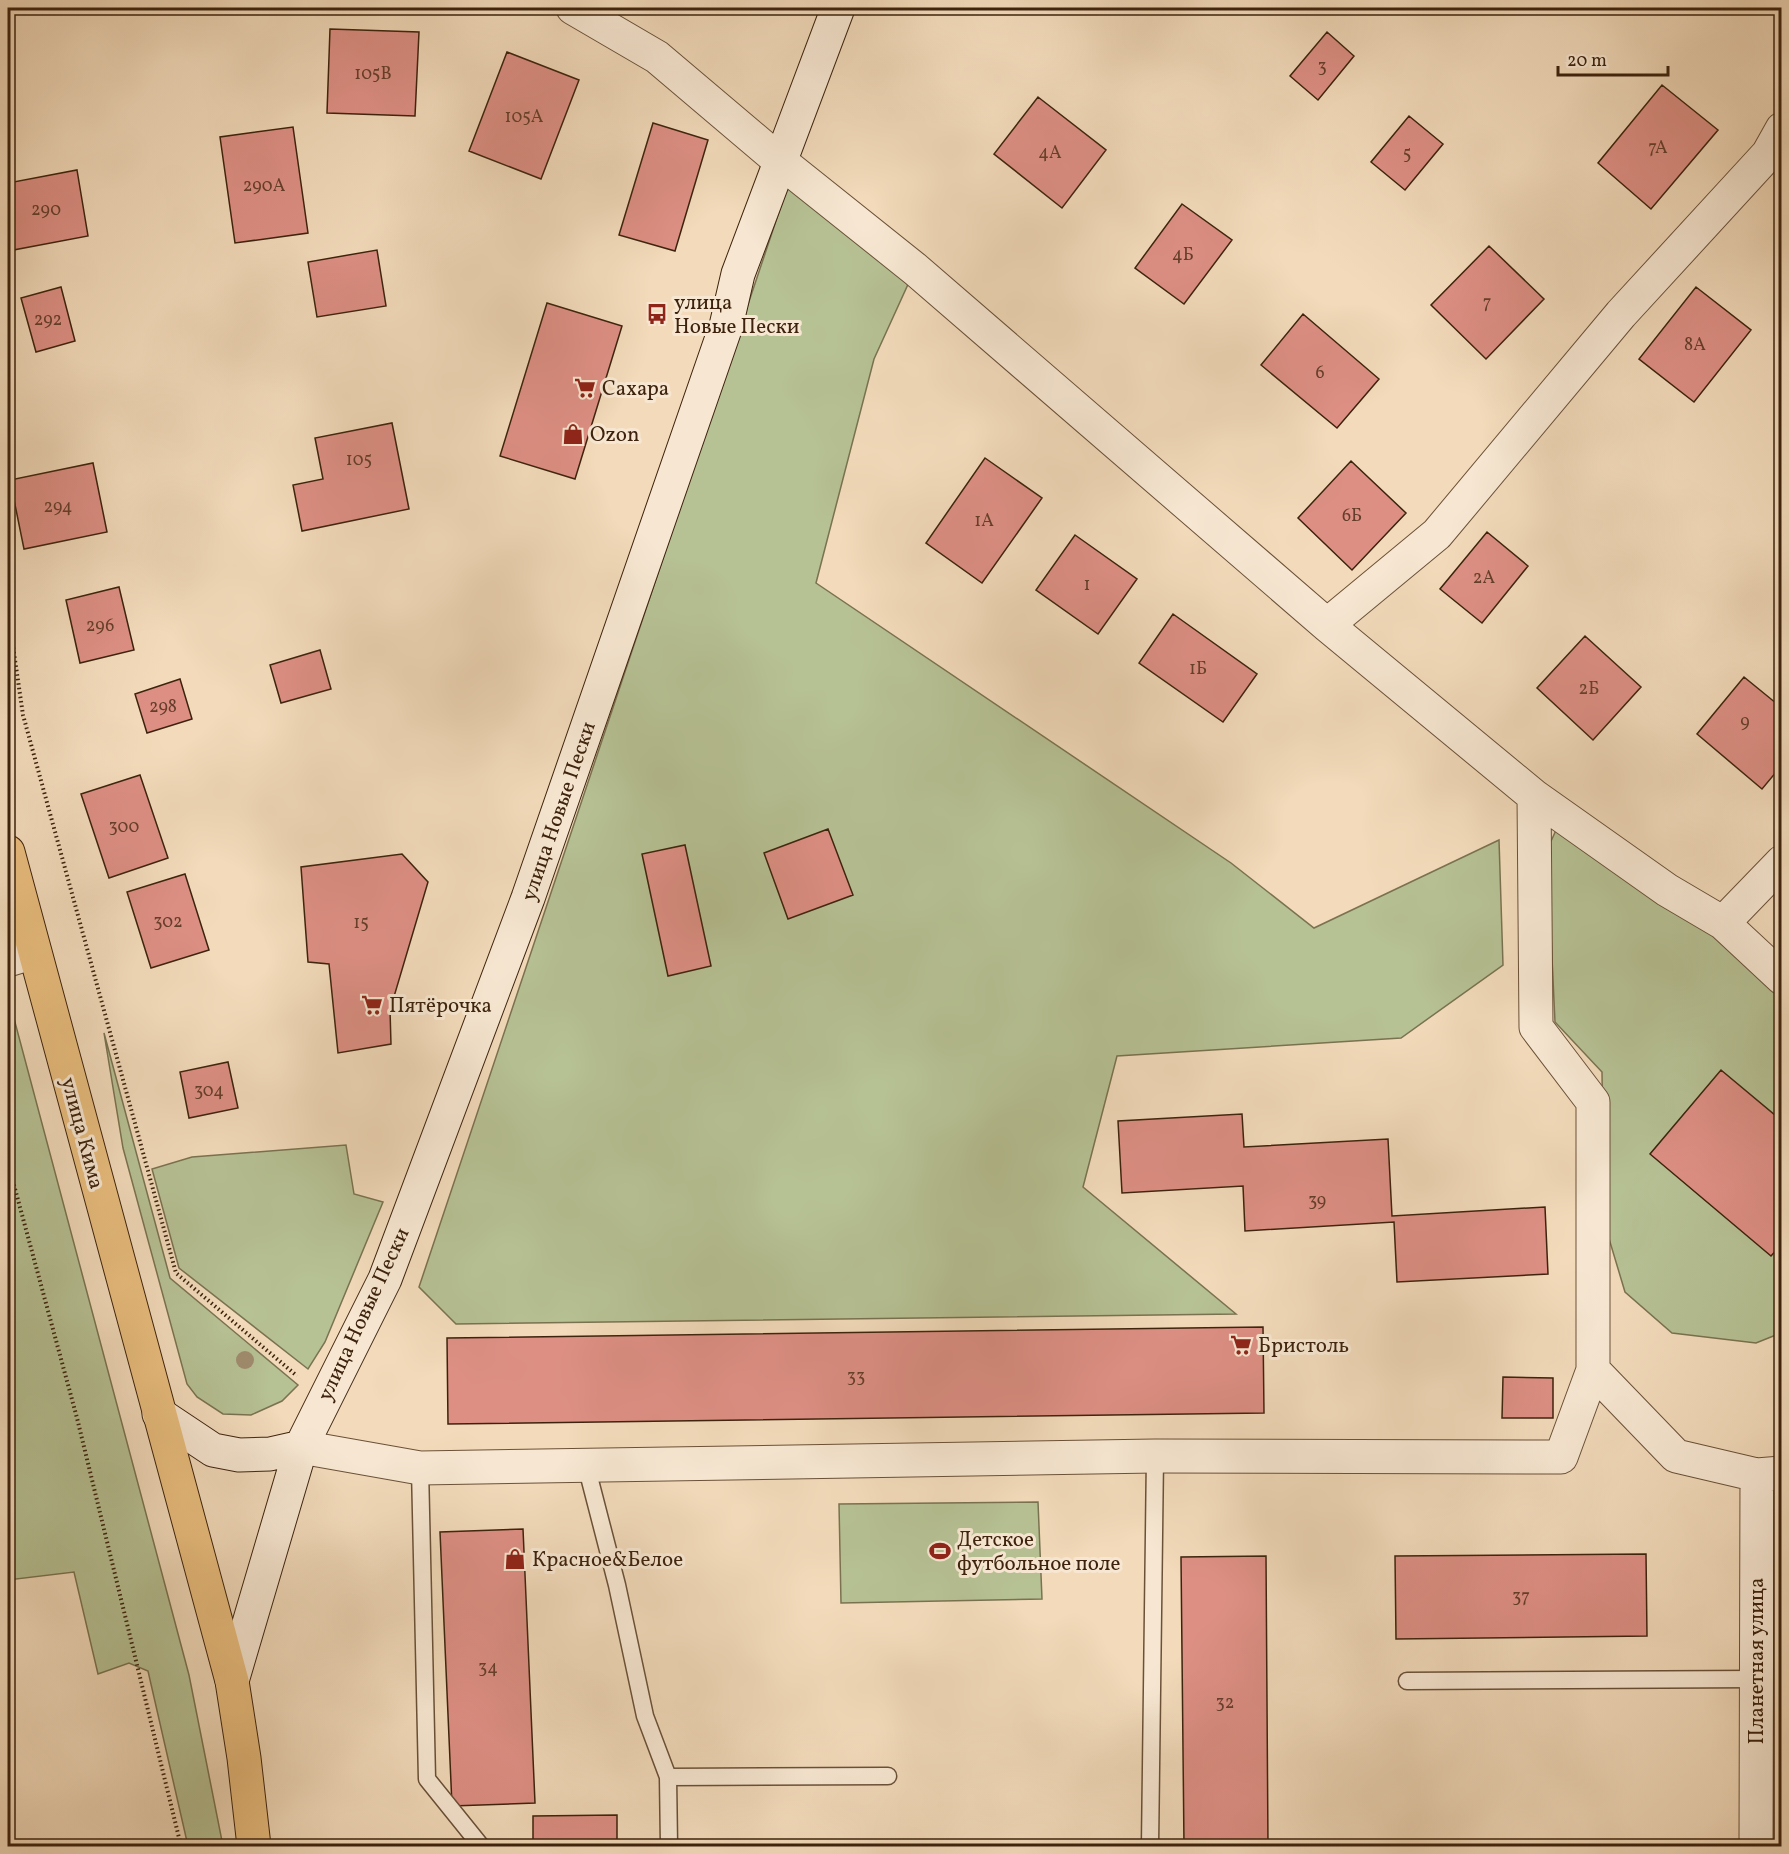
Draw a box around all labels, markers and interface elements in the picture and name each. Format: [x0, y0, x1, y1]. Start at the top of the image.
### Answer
scale bar [1558, 39, 1668, 77]
text: 20 m [1567, 49, 1607, 74]
house number: 3 [1317, 55, 1327, 80]
house number: 105В [354, 62, 392, 87]
house number: 105А [505, 105, 544, 130]
house number: 7А [1648, 136, 1668, 161]
house number: 4А [1038, 141, 1062, 166]
house number: 5 [1403, 142, 1411, 167]
house number: 290А [243, 174, 286, 199]
house number: 290 [31, 198, 61, 223]
house number: 4Б [1172, 243, 1194, 268]
place label: улица Новые Пески [674, 289, 800, 342]
house number: 7 [1483, 291, 1491, 316]
bus stop icon: улица Новые Пески [645, 302, 669, 326]
house number: 292 [34, 308, 62, 333]
house number: 8А [1684, 333, 1706, 358]
house number: 6 [1315, 361, 1325, 386]
place label: Сахара [602, 375, 669, 404]
supermarket icon: Сахара [573, 376, 597, 400]
place label: Ozon [590, 421, 640, 450]
shop icon: Ozon [561, 422, 585, 446]
house number: 105 [346, 448, 372, 473]
house number: 294 [43, 495, 73, 520]
house number: 6Б [1342, 504, 1362, 529]
house number: 1А [974, 509, 994, 534]
house number: 2А [1473, 566, 1495, 591]
house number: 1 [1084, 573, 1090, 598]
house number: 296 [86, 614, 114, 639]
house number: 1Б [1189, 657, 1207, 682]
house number: 2Б [1579, 677, 1599, 702]
house number: 298 [149, 695, 177, 720]
house number: 9 [1740, 710, 1750, 735]
street label: улица Новые Пески [515, 718, 604, 905]
house number: 300 [109, 815, 140, 840]
house number: 302 [153, 910, 183, 935]
house number: 15 [353, 911, 369, 936]
place label: Пятёрочка [389, 992, 492, 1021]
supermarket icon: Пятёрочка [360, 993, 384, 1017]
street label: улица Кима [53, 1074, 110, 1192]
house number: 304 [194, 1079, 224, 1104]
house number: 39 [1308, 1189, 1326, 1214]
street label: улица Новые Пески [311, 1223, 417, 1406]
place label: Бристоль [1258, 1332, 1349, 1361]
supermarket icon: Бристоль [1229, 1333, 1253, 1357]
house number: 33 [847, 1365, 865, 1390]
place label: Детское футбольное поле [957, 1526, 1120, 1579]
sports icon: Детское футбольное поле [928, 1539, 952, 1563]
place label: Красное&Белое [532, 1546, 683, 1575]
shop icon: Красное&Белое [503, 1547, 527, 1571]
street label: Планетная улица [1743, 1578, 1772, 1744]
house number: 37 [1512, 1585, 1530, 1610]
house number: 34 [478, 1656, 498, 1681]
house number: 32 [1216, 1691, 1234, 1716]

